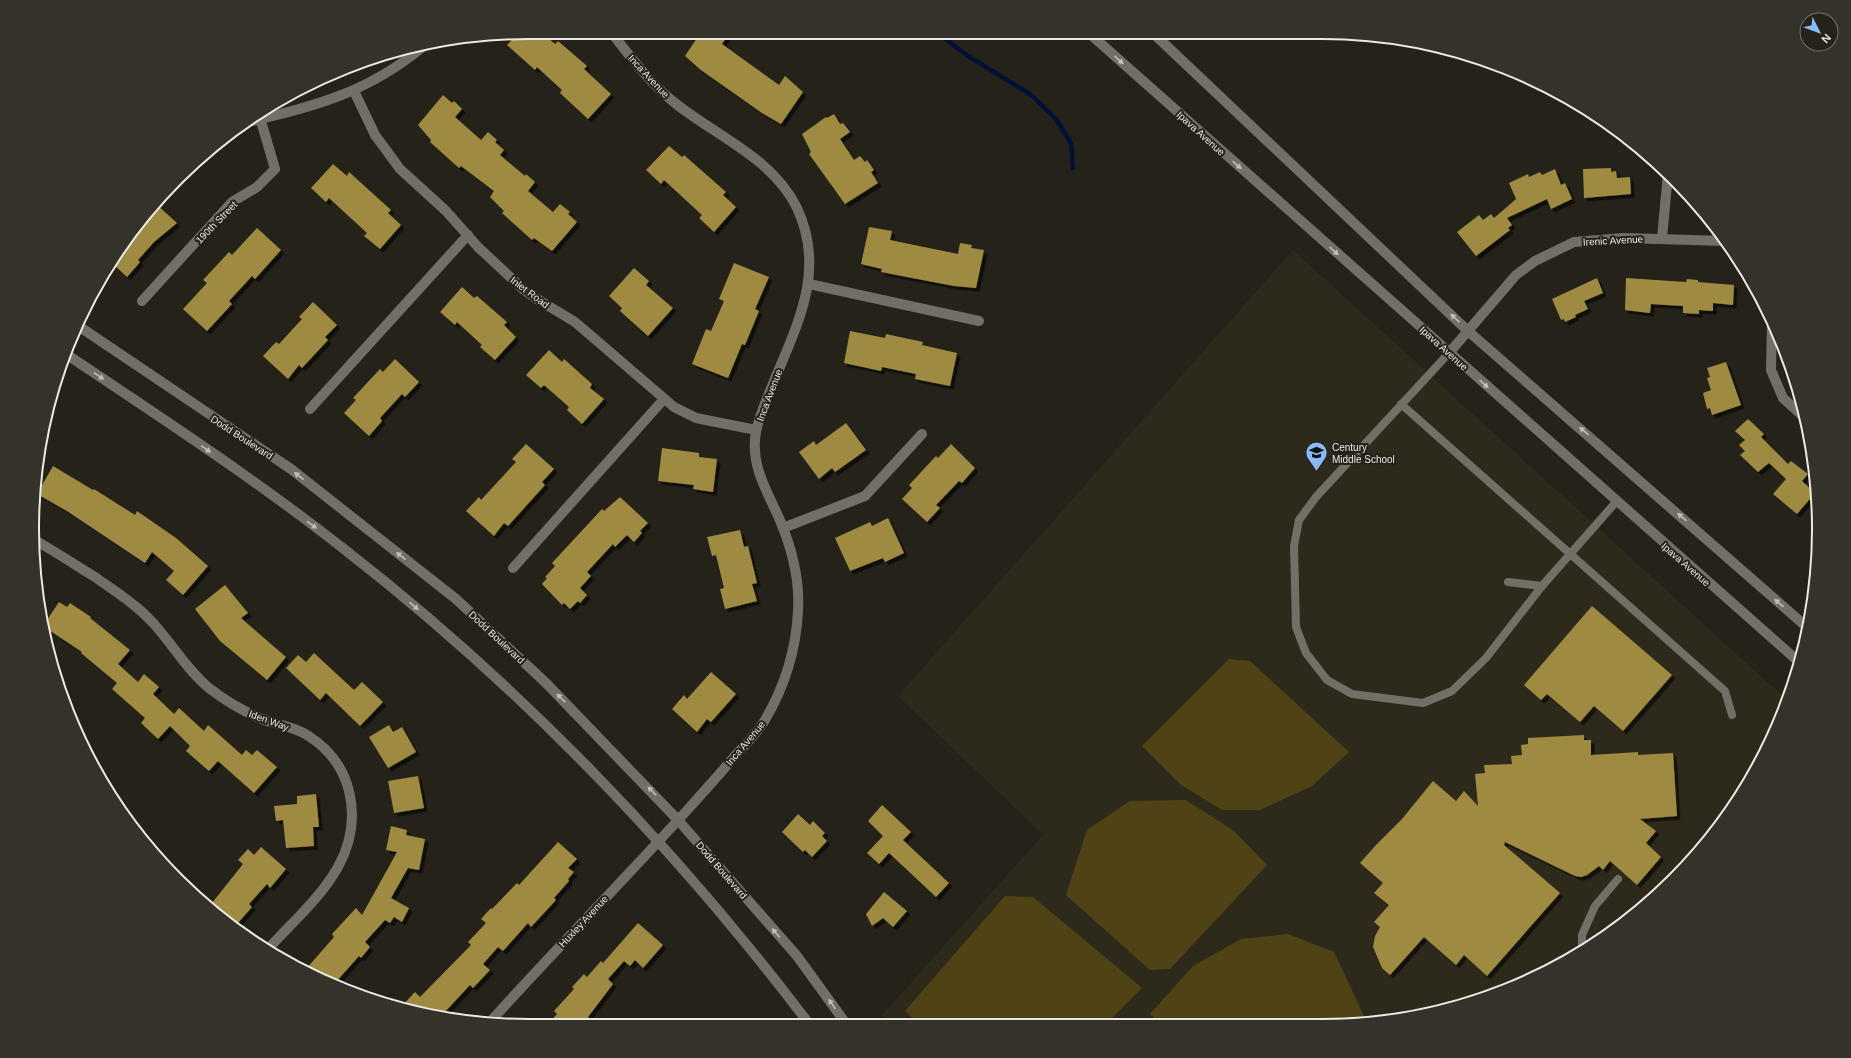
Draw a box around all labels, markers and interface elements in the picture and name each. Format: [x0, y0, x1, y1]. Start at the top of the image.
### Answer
north arrow [1799, 12, 1839, 52]
text: N [1819, 32, 1834, 46]
street label: Inca Avenue [626, 53, 672, 100]
one-way arrow [1114, 55, 1124, 65]
street label: Ipava Avenue [1175, 109, 1227, 158]
one-way arrow [1232, 160, 1242, 169]
street label: 190th Street [193, 199, 239, 246]
street label: Irenic Avenue [1583, 233, 1644, 248]
one-way arrow [1330, 246, 1339, 255]
street label: Inlet Road [508, 274, 551, 311]
one-way arrow [1450, 313, 1460, 323]
street label: Ipava Avenue [1418, 324, 1470, 373]
street label: Inca Avenue [754, 367, 785, 423]
one-way arrow [94, 372, 104, 380]
one-way arrow [1479, 379, 1489, 388]
street label: Dodd Boulevard [209, 413, 275, 462]
one-way arrow [1580, 427, 1589, 436]
school or university icon: Century Middle School [1304, 440, 1330, 473]
place label: Century Middle School [1332, 442, 1395, 465]
one-way arrow [201, 445, 212, 453]
one-way arrow [294, 471, 305, 480]
one-way arrow [1676, 513, 1687, 522]
one-way arrow [306, 520, 317, 529]
street label: Ipava Avenue [1659, 540, 1712, 589]
one-way arrow [396, 552, 407, 560]
one-way arrow [1774, 599, 1784, 608]
one-way arrow [408, 601, 419, 610]
street label: Dodd Boulevard [467, 609, 527, 666]
one-way arrow [556, 693, 566, 703]
street label: Iden Way [247, 708, 290, 733]
street label: Inca Avenue [724, 718, 768, 768]
one-way arrow [647, 786, 657, 796]
street label: Dodd Boulevard [694, 840, 749, 901]
street label: Huxley Avenue [557, 893, 610, 949]
one-way arrow [772, 928, 781, 938]
one-way arrow [828, 999, 836, 1009]

